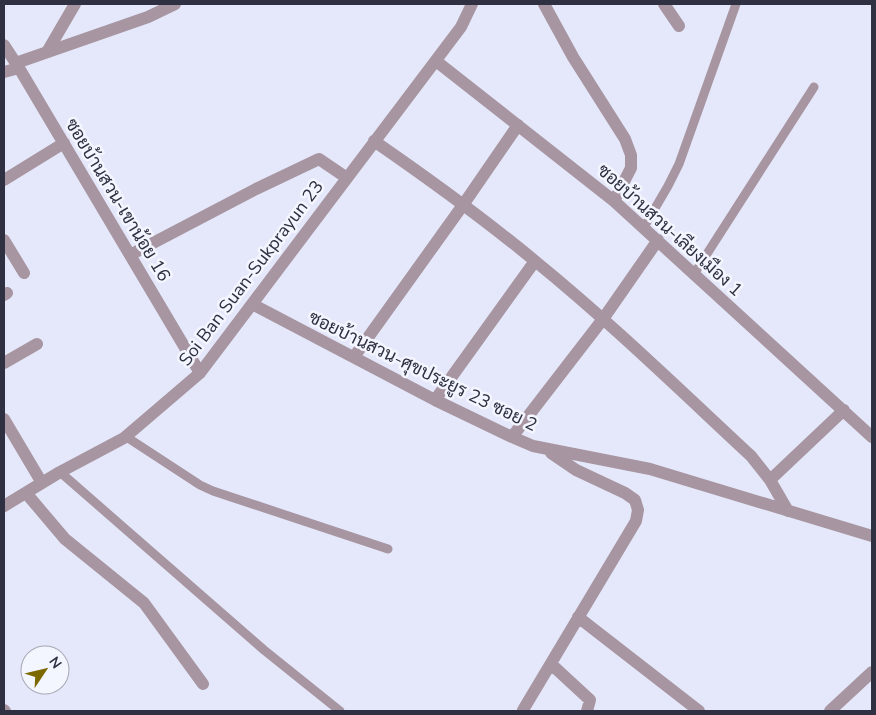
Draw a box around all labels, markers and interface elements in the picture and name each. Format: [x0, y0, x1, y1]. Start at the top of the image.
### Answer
street label: ซอยบ้านสวน-เขาน้อย 16 [60, 114, 176, 286]
street label: ซอยบ้านสวน-เลียงเมือง 1 [592, 158, 748, 302]
street label: Soi Ban Suan-Sukprayun 23 [173, 175, 329, 371]
street label: ซอยบ้านสวน-ศุขประยูร 23 ซอย 2 [304, 305, 541, 438]
north arrow [20, 645, 70, 695]
text: N [44, 653, 66, 673]

